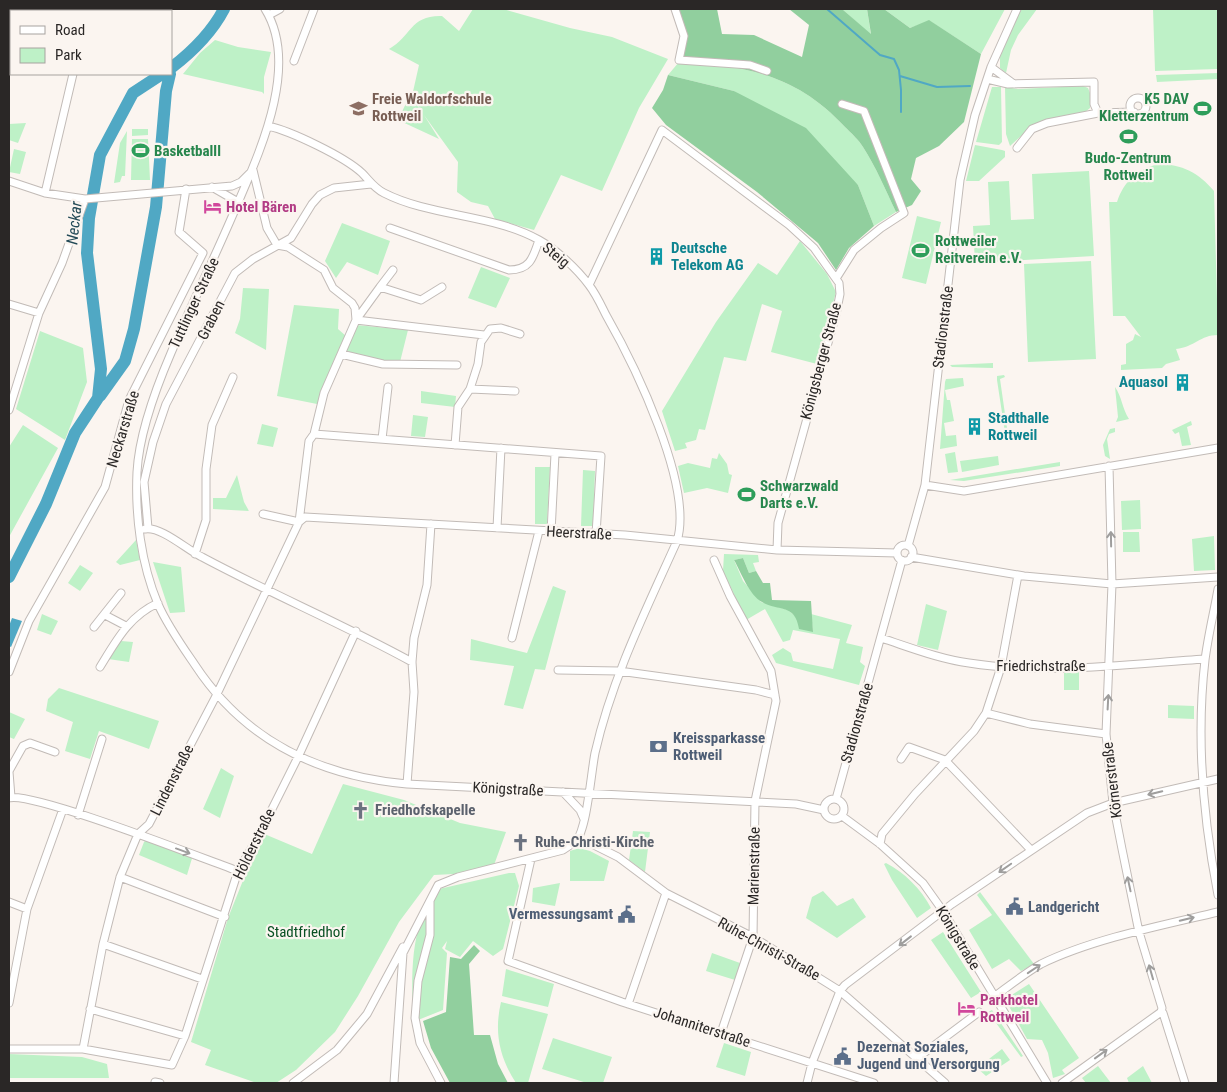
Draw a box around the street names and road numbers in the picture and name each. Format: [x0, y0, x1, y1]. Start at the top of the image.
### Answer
street label: Steig [539, 238, 573, 272]
street label: Tuttlinger Straße [165, 255, 223, 351]
street label: Stadionstraße [929, 285, 957, 369]
street label: Graben [193, 297, 229, 343]
street label: Königsberger Straße [797, 301, 845, 421]
street label: Neckarstraße [103, 388, 143, 470]
street label: Heerstraße [546, 522, 612, 544]
street label: Friedrichstraße [996, 657, 1086, 675]
street label: Stadionstraße [837, 681, 877, 765]
street label: Körnerstraße [1098, 741, 1126, 819]
street label: Lindenstraße [146, 742, 198, 818]
street label: Königstraße [472, 778, 544, 800]
street label: Hölderstraße [229, 805, 279, 883]
street label: Marienstraße [744, 827, 764, 905]
street label: Königstraße [932, 903, 984, 973]
street label: Ruhe-Christi-Straße [715, 914, 823, 984]
street label: Johanniterstraße [651, 1003, 753, 1051]

